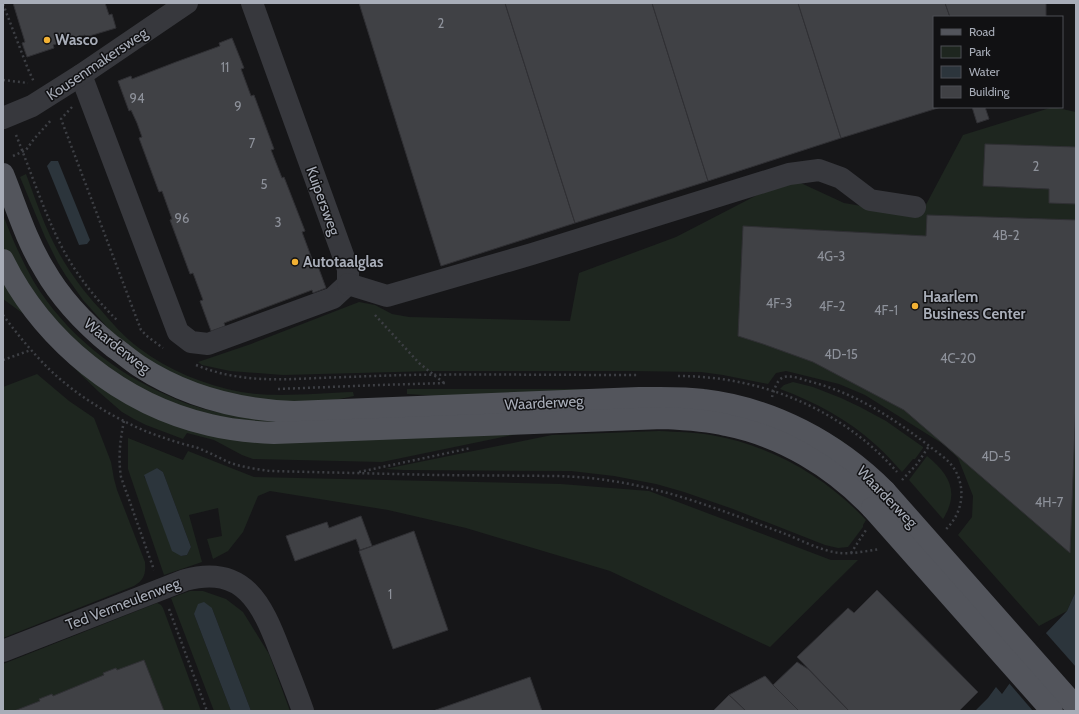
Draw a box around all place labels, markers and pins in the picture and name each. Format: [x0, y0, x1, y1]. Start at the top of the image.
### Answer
place label: Wasco [55, 31, 98, 49]
marker: Wasco [42, 35, 52, 45]
place label: Autotaalglas [303, 253, 383, 271]
marker: Autotaalglas [290, 257, 300, 267]
place label: Haarlem Business Center [923, 288, 1025, 323]
marker: Haarlem Business Center [910, 301, 920, 311]

